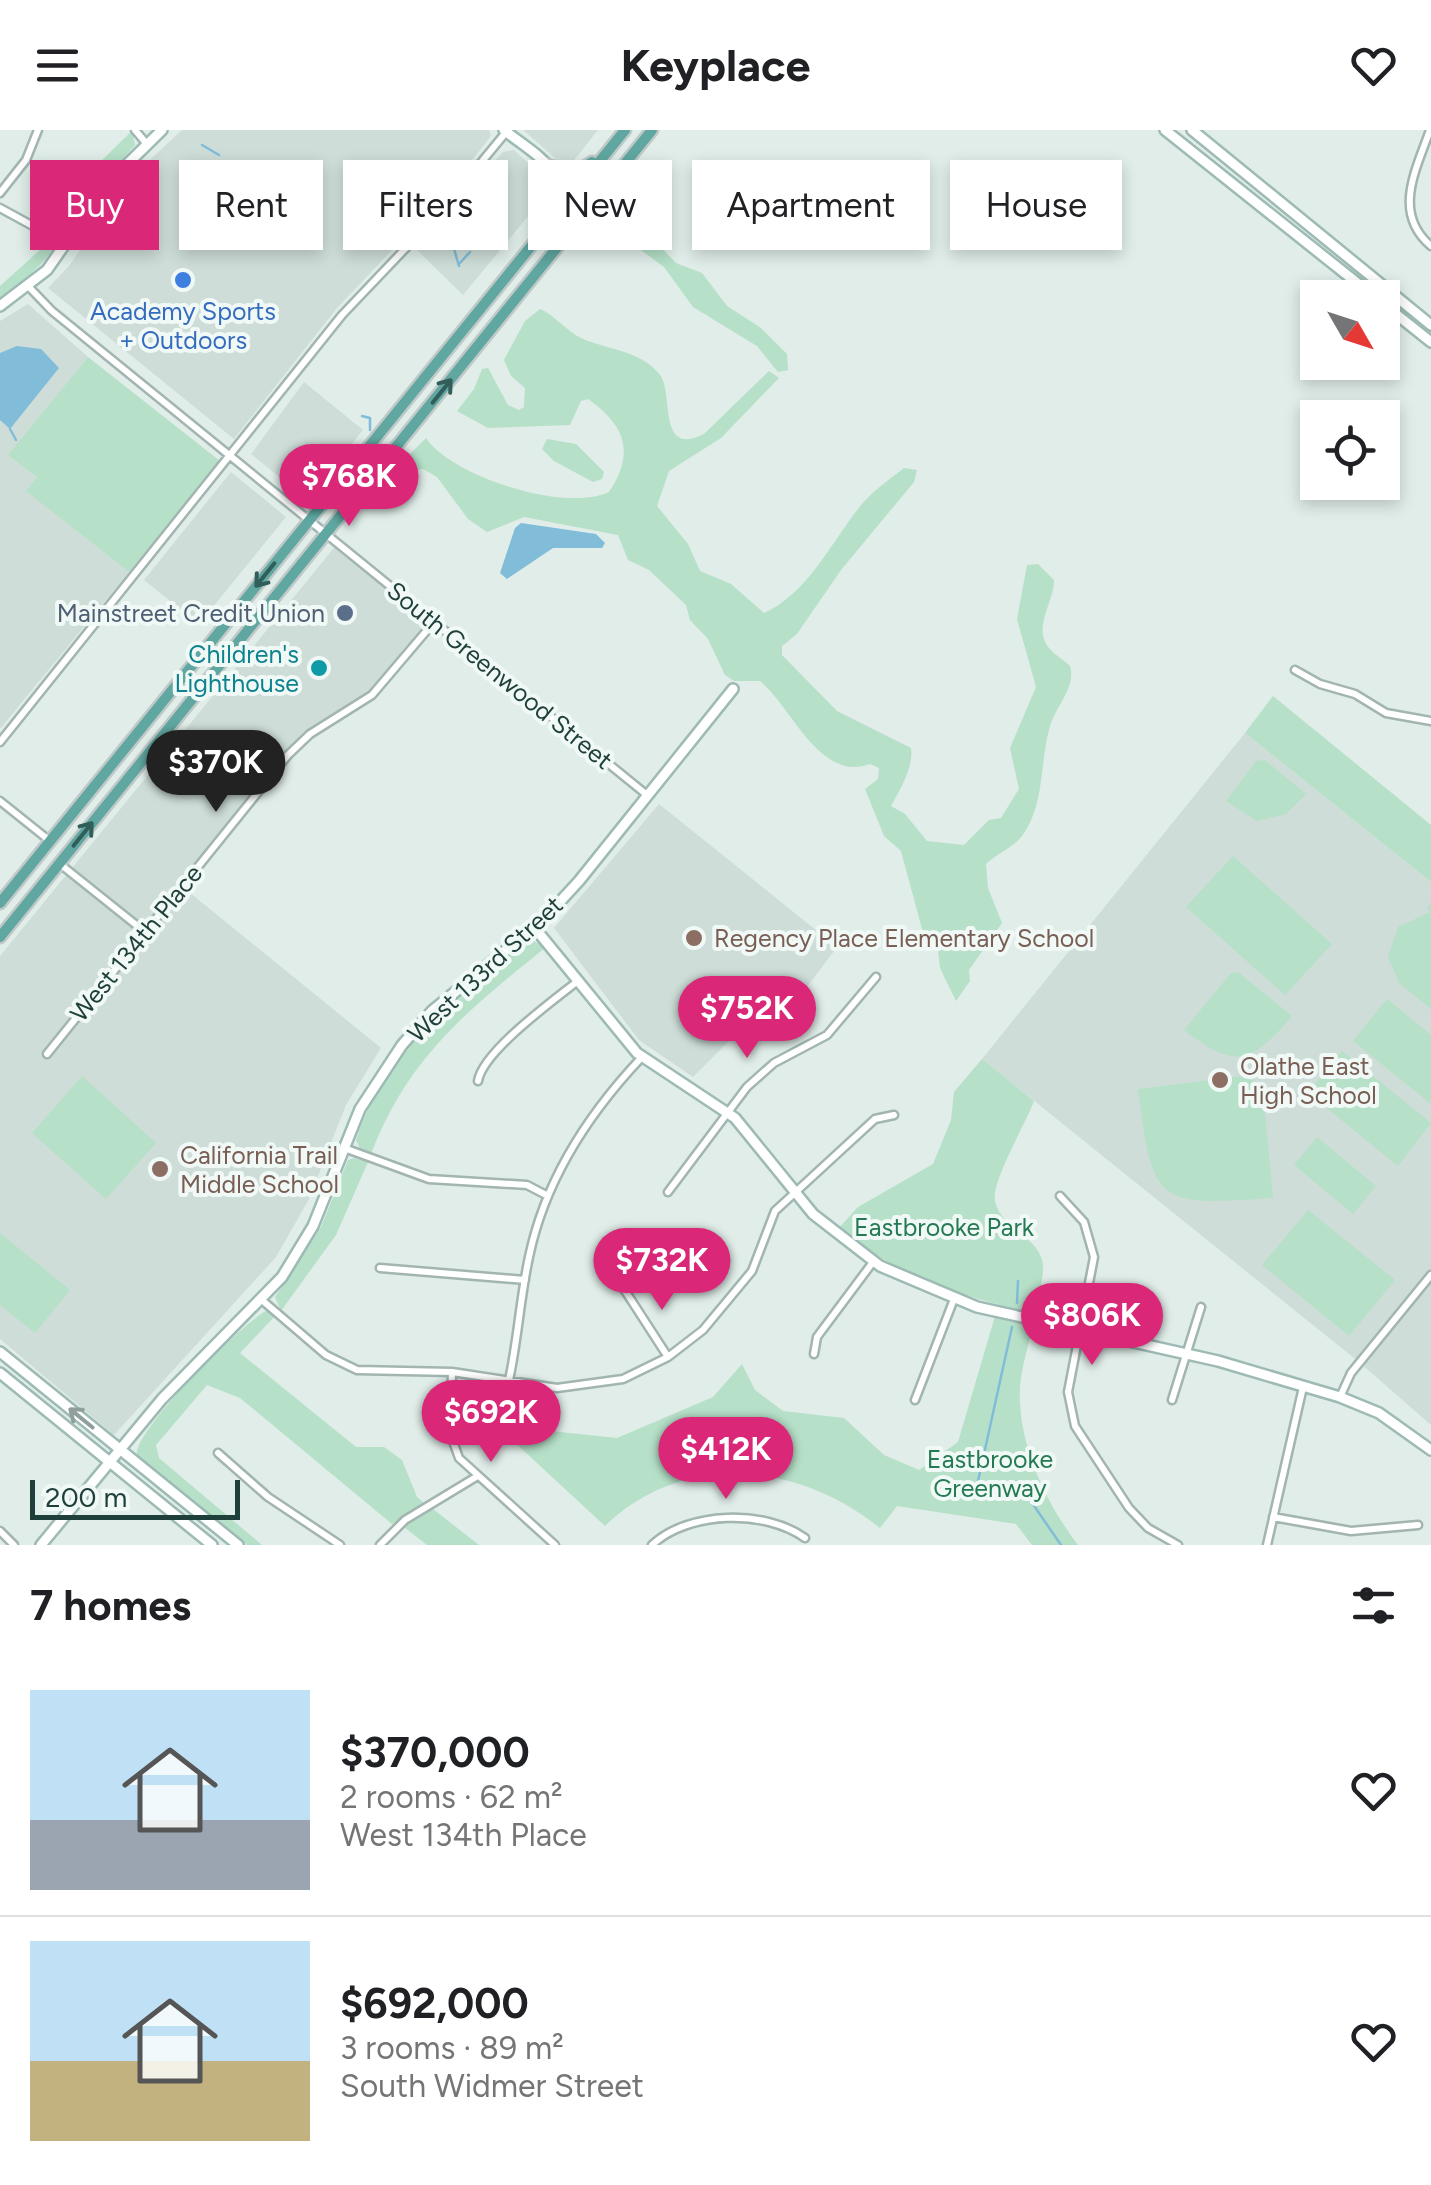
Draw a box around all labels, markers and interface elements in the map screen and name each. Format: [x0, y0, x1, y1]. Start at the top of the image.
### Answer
icon: menu [30, 38, 85, 93]
text: Keyplace [620, 38, 811, 92]
icon: heart [1346, 38, 1401, 93]
chip: Buy [30, 160, 159, 250]
chip: Rent [179, 160, 323, 250]
chip: Filters [343, 160, 508, 250]
chip: New [528, 160, 672, 250]
chip: Apartment [692, 160, 930, 250]
chip: House [950, 160, 1122, 250]
marker: Academy Sports + Outdoors [172, 269, 194, 291]
north arrow [1300, 280, 1400, 380]
map controls [1300, 280, 1400, 500]
place label: Academy Sports + Outdoors [90, 296, 276, 355]
one-way arrow [431, 379, 453, 405]
button: locate [1300, 400, 1400, 500]
pin: $768K [279, 444, 419, 529]
text: $768K [302, 457, 396, 495]
one-way arrow [254, 562, 276, 588]
street label: South Greenwood Street [381, 575, 619, 775]
place label: Mainstreet Credit Union [57, 598, 325, 628]
marker: Mainstreet Credit Union [334, 602, 356, 624]
place label: Children's Lighthouse [174, 639, 299, 698]
marker: Children's Lighthouse [308, 657, 330, 679]
pin: $370K [146, 730, 286, 815]
text: $370K [168, 743, 264, 781]
one-way arrow [72, 822, 94, 848]
street label: West 134th Place [64, 859, 208, 1027]
street label: West 133rd Street [401, 890, 569, 1048]
place label: Regency Place Elementary School [714, 923, 1094, 953]
marker: Regency Place Elementary School [683, 927, 705, 949]
pin: $752K [677, 976, 817, 1061]
text: $752K [700, 989, 794, 1027]
place label: Olathe East High School [1240, 1051, 1377, 1110]
marker: Olathe East High School [1209, 1069, 1231, 1091]
place label: California Trail Middle School [180, 1140, 339, 1199]
marker: California Trail Middle School [149, 1158, 171, 1180]
park label: Eastbrooke Park [854, 1212, 1035, 1242]
pin: $732K [592, 1228, 732, 1313]
text: $732K [615, 1241, 709, 1279]
pin: $806K [1022, 1283, 1162, 1368]
text: $806K [1043, 1296, 1141, 1334]
pin: $692K [421, 1380, 561, 1465]
text: $692K [444, 1393, 538, 1431]
one-way arrow [68, 1407, 94, 1429]
pin: $412K [656, 1417, 796, 1502]
text: $412K [680, 1430, 772, 1468]
park label: Eastbrooke Greenway [927, 1444, 1053, 1503]
scale bar [30, 1475, 240, 1520]
text: 200 m [45, 1480, 127, 1514]
icon: filters [1346, 1578, 1401, 1633]
text: 7 homes [30, 1580, 191, 1631]
text: $370,000 [340, 1727, 530, 1778]
icon: home [110, 1730, 230, 1850]
icon: heart [1346, 1763, 1401, 1818]
text: 2 rooms · 62 m² [340, 1778, 563, 1816]
text: West 134th Place [340, 1816, 587, 1854]
text: $692,000 [340, 1978, 529, 2029]
icon: home [110, 1981, 230, 2101]
icon: heart [1346, 2014, 1401, 2069]
text: 3 rooms · 89 m² [340, 2029, 564, 2067]
text: South Widmer Street [340, 2067, 644, 2105]

